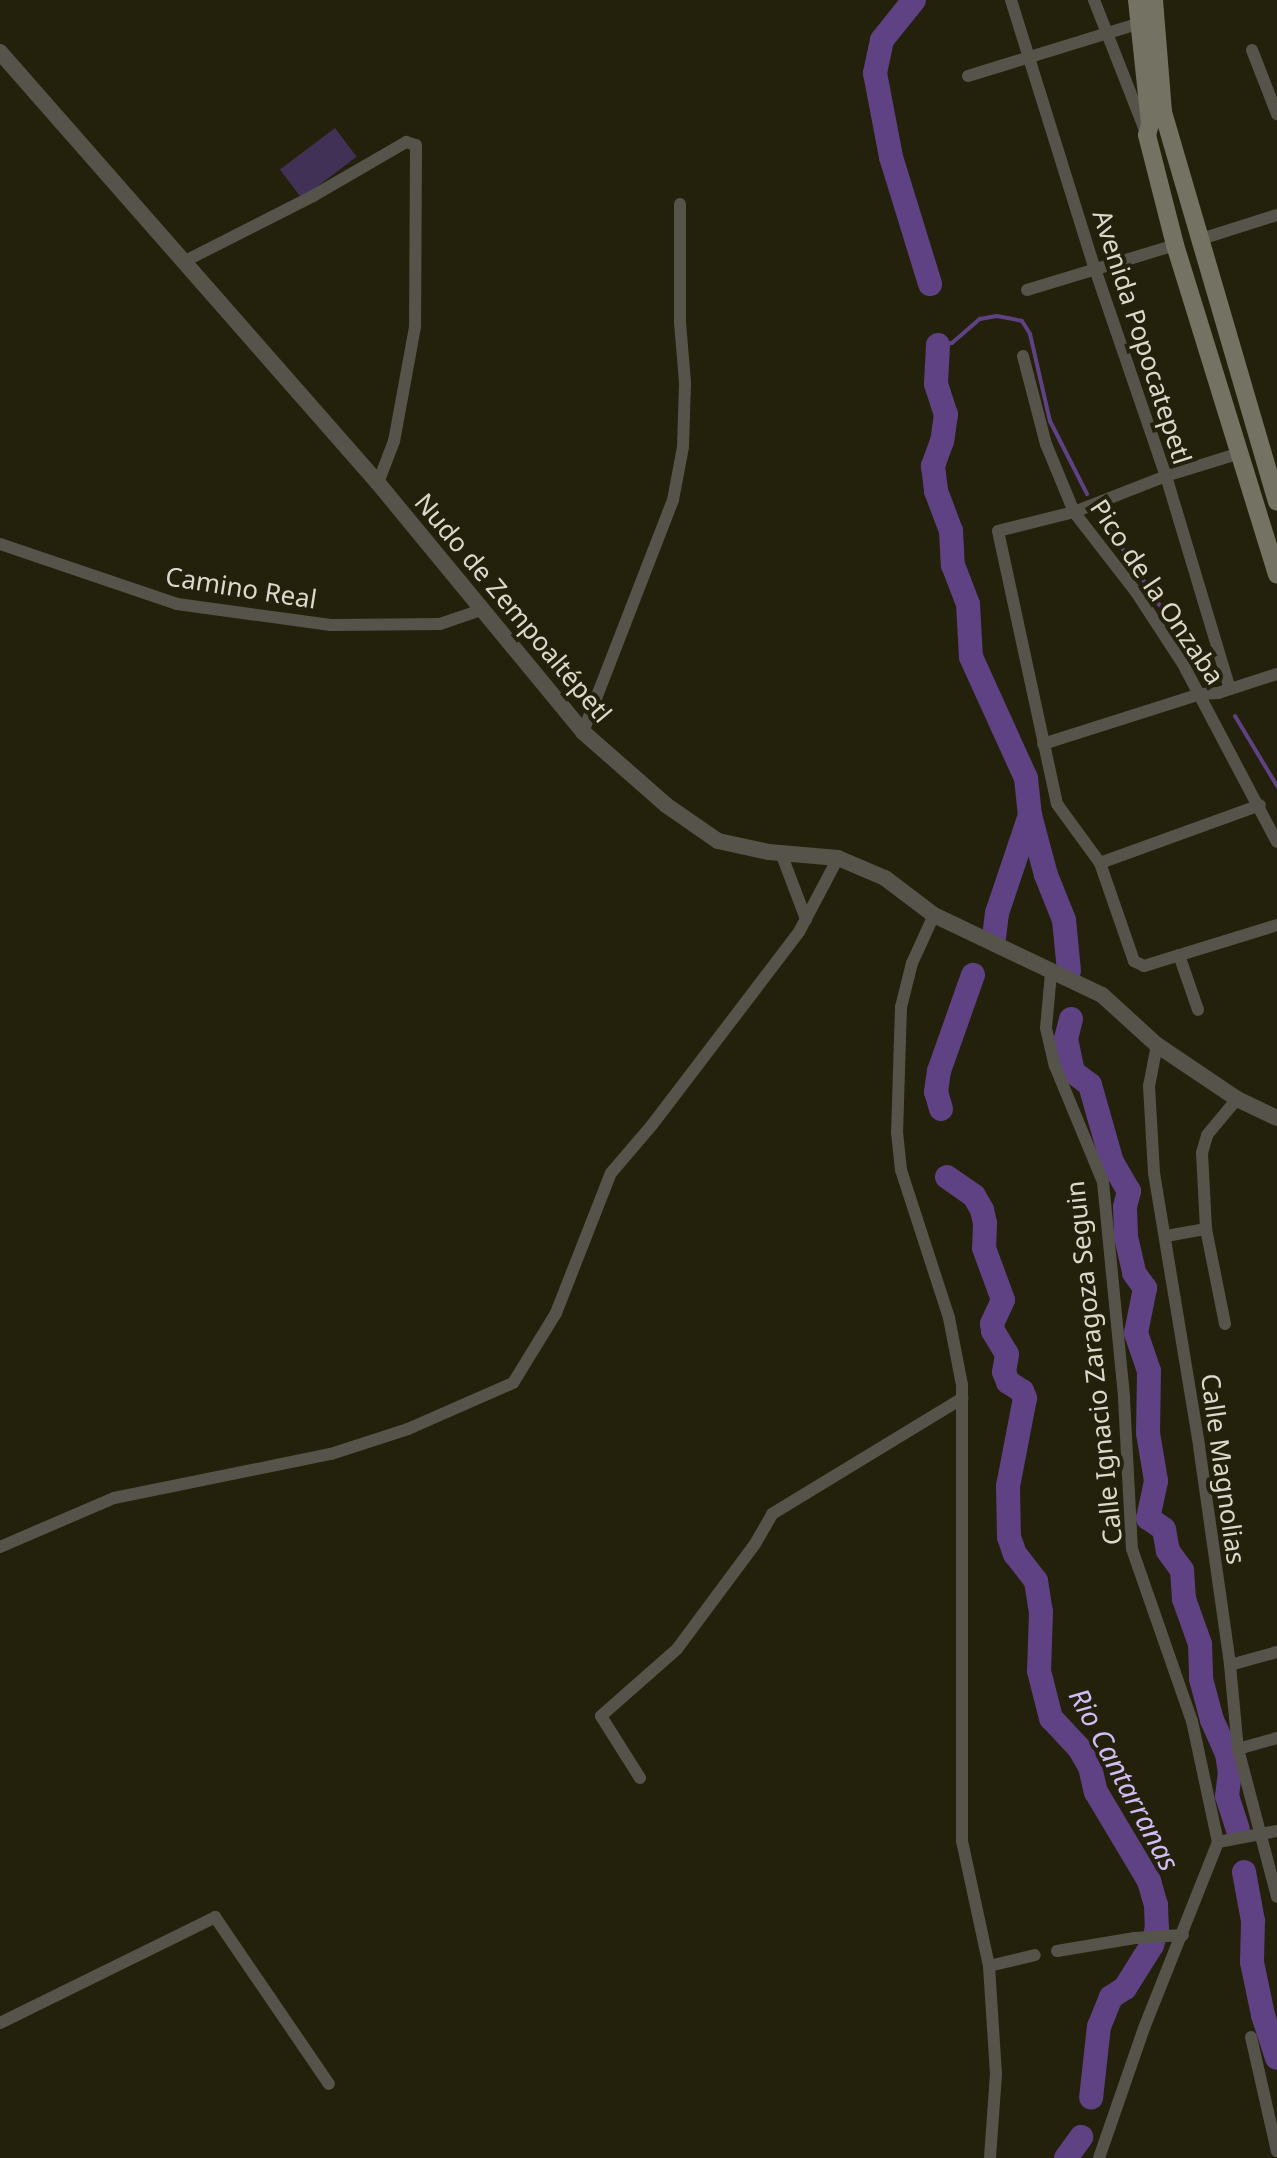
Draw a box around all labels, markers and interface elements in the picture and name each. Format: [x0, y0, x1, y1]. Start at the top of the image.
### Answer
street label: Avenida Popocatepetl [1086, 206, 1198, 468]
street label: Nudo de Zempoaltépetl [408, 487, 618, 729]
street label: Pico de la Onzaba [1083, 493, 1231, 691]
street label: Camino Real [163, 561, 319, 615]
street label: Calle Ignacio Zaragoza Seguin [1059, 1179, 1129, 1547]
street label: Calle Magnolias [1194, 1372, 1252, 1566]
water label: Rio Cantarranas [1063, 1682, 1187, 1876]

